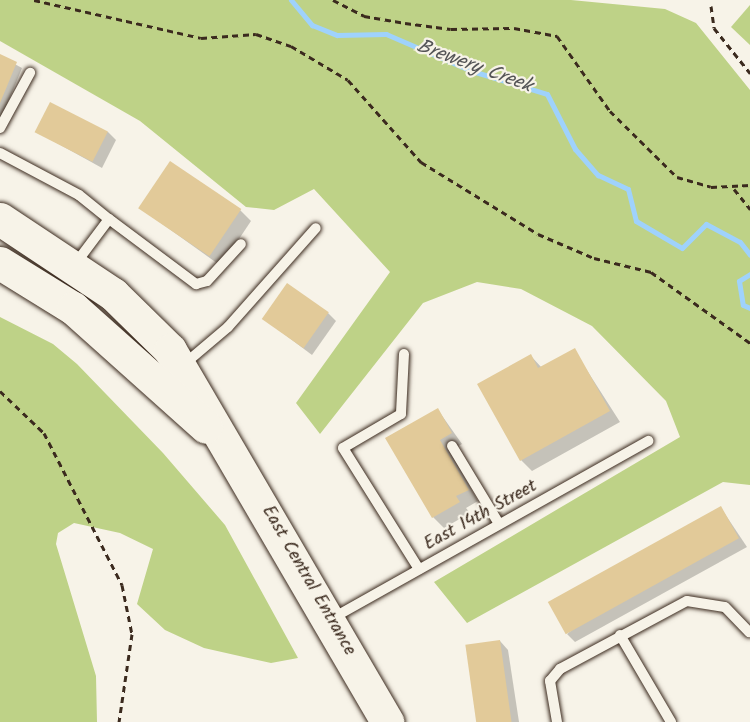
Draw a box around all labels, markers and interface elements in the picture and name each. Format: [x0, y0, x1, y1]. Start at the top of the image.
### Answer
water label: Brewery Creek [413, 35, 535, 99]
street label: East 14th Street [421, 476, 541, 556]
street label: East Central Entrance [256, 502, 360, 660]

